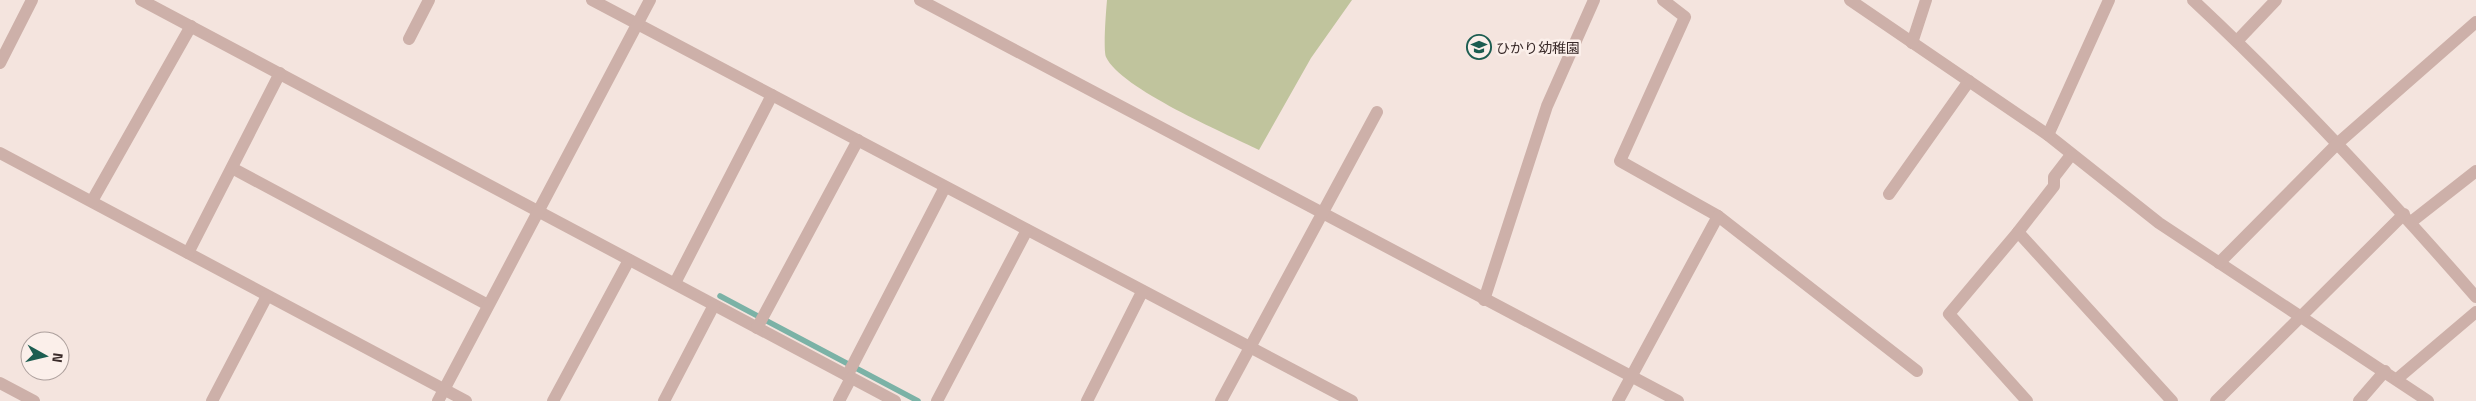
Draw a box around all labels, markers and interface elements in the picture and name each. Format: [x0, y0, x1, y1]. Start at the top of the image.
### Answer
school or university icon: ひかり幼稚園 [1466, 34, 1492, 60]
place label: ひかり幼稚園 [1496, 37, 1580, 58]
north arrow [20, 331, 70, 381]
text: N [47, 352, 69, 364]

